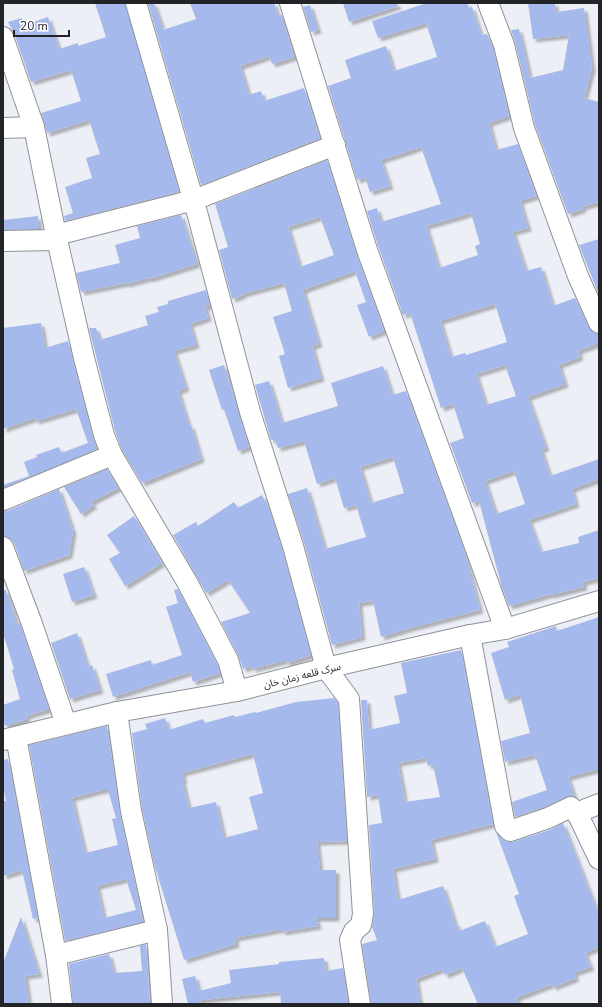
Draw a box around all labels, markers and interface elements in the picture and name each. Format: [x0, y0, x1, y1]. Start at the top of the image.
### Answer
scale bar [14, 12, 69, 38]
text: 20 m [20, 18, 48, 34]
street label: سرک قلعه زمان خان [262, 660, 343, 692]

